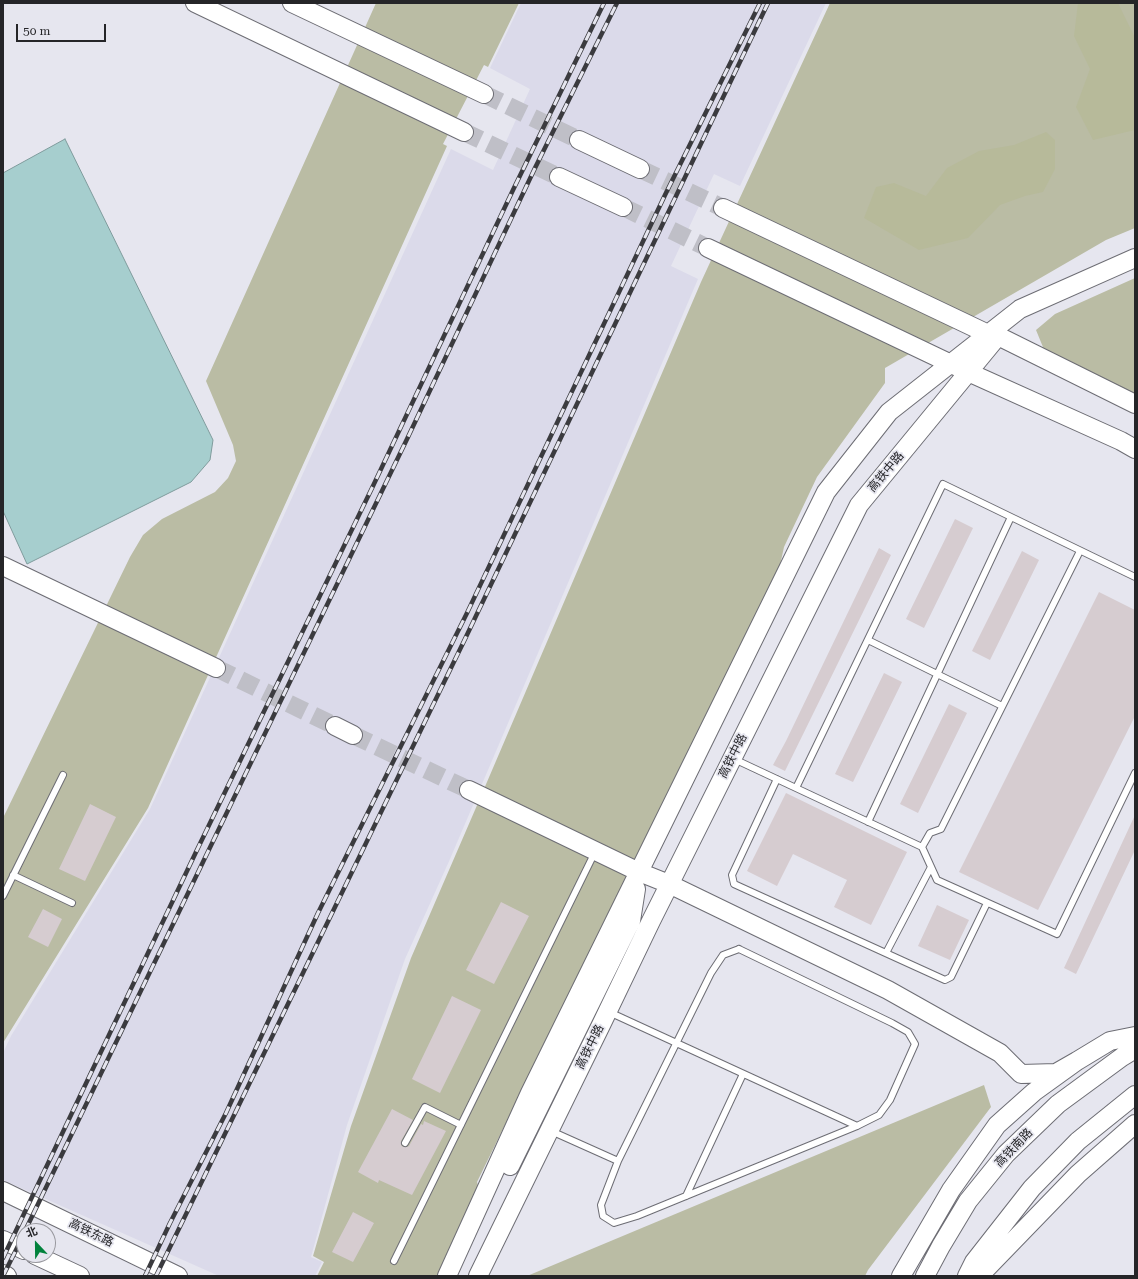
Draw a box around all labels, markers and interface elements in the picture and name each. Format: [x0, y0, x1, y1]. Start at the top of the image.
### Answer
scale bar [18, 16, 108, 42]
text: 50 m [23, 24, 50, 38]
street label: 高铁中路 [865, 449, 907, 495]
street label: 高铁中路 [716, 731, 750, 781]
street label: 高铁中路 [573, 1022, 607, 1072]
street label: 高铁南路 [992, 1126, 1036, 1170]
street label: 高铁东路 [66, 1216, 116, 1250]
north arrow [16, 1223, 56, 1263]
text: 北 [24, 1224, 39, 1240]

